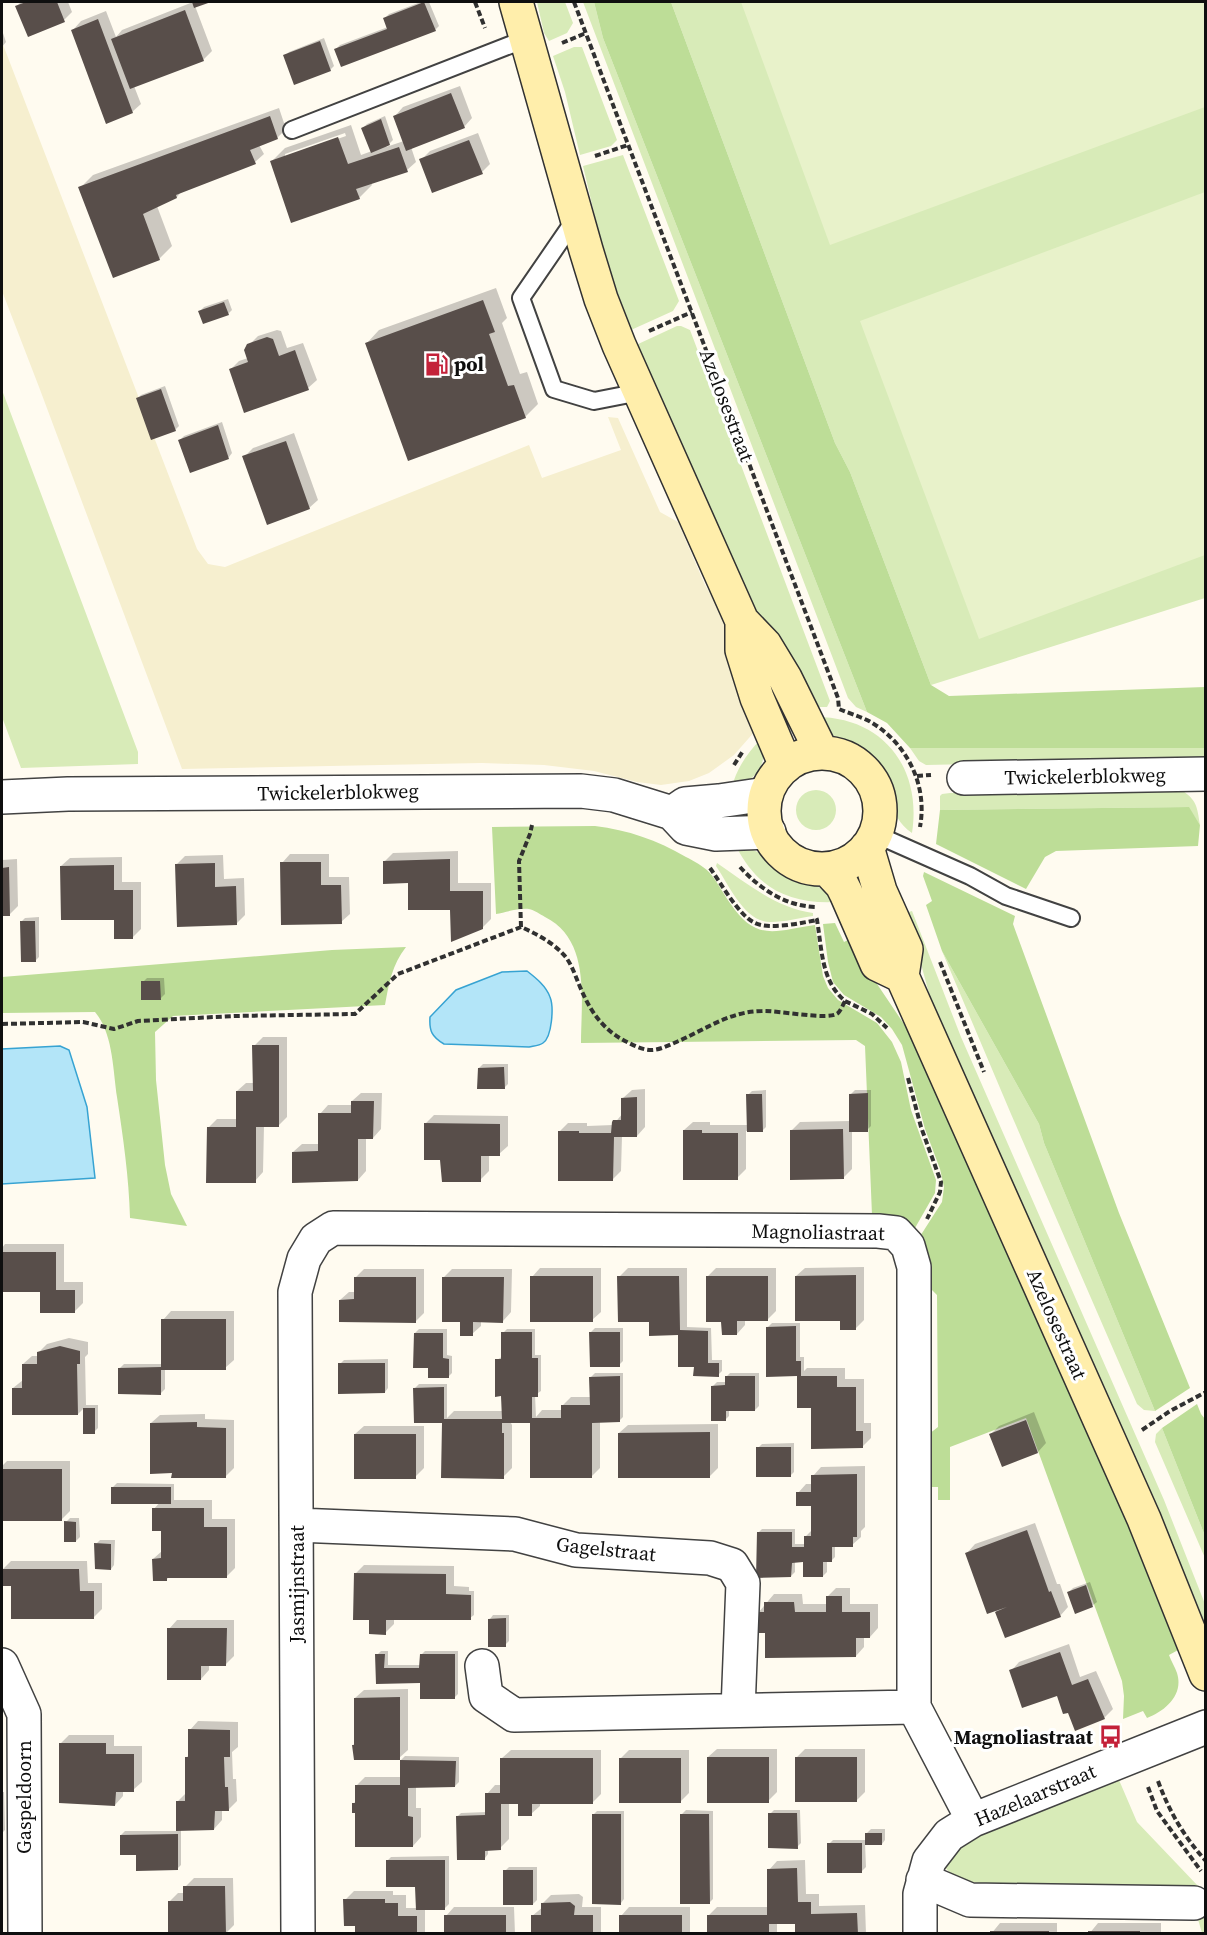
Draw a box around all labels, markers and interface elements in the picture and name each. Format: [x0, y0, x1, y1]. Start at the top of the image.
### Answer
street label: Azelosestraat [693, 345, 761, 466]
place label: pol [454, 350, 484, 378]
fuel station icon: pol [423, 351, 449, 377]
street label: Twickelerblokweg [1004, 761, 1166, 791]
street label: Twickelerblokweg [257, 777, 419, 807]
street label: Magnoliastraat [751, 1217, 885, 1247]
street label: Azelosestraat [1020, 1264, 1094, 1384]
street label: Jasmijnstraat [283, 1525, 311, 1644]
street label: Gagelstraat [555, 1530, 658, 1568]
place label: Magnoliastraat [954, 1723, 1094, 1751]
bus stop icon: Magnoliastraat [1098, 1724, 1124, 1750]
street label: Gaspeldoorn [10, 1740, 38, 1854]
street label: Hazelaarstraat [970, 1757, 1100, 1833]

